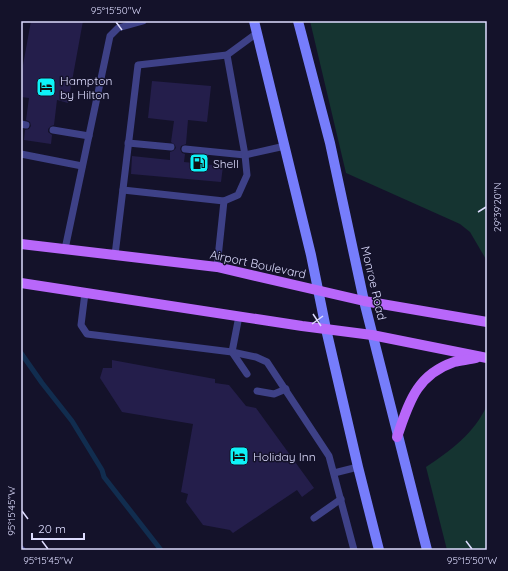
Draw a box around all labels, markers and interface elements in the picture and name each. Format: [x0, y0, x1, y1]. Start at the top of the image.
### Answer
text: 95°15'50"W [91, 4, 141, 17]
place label: Hampton by Hilton [60, 73, 112, 102]
hotel icon: Hampton by Hilton [35, 76, 57, 98]
fuel station icon: Shell [188, 152, 210, 174]
place label: Shell [213, 156, 239, 171]
text: 29°39'20"N [491, 182, 504, 232]
street label: Monroe Road [358, 245, 390, 321]
street label: Airport Boulevard [209, 246, 307, 282]
hotel icon: Holiday Inn [228, 445, 250, 467]
place label: Holiday Inn [253, 449, 316, 464]
text: 95°15'45"W [5, 486, 18, 536]
scale bar [32, 515, 84, 541]
text: 20 m [38, 521, 66, 536]
text: 95°15'45"W [23, 554, 73, 567]
text: 95°15'50"W [447, 554, 497, 567]

